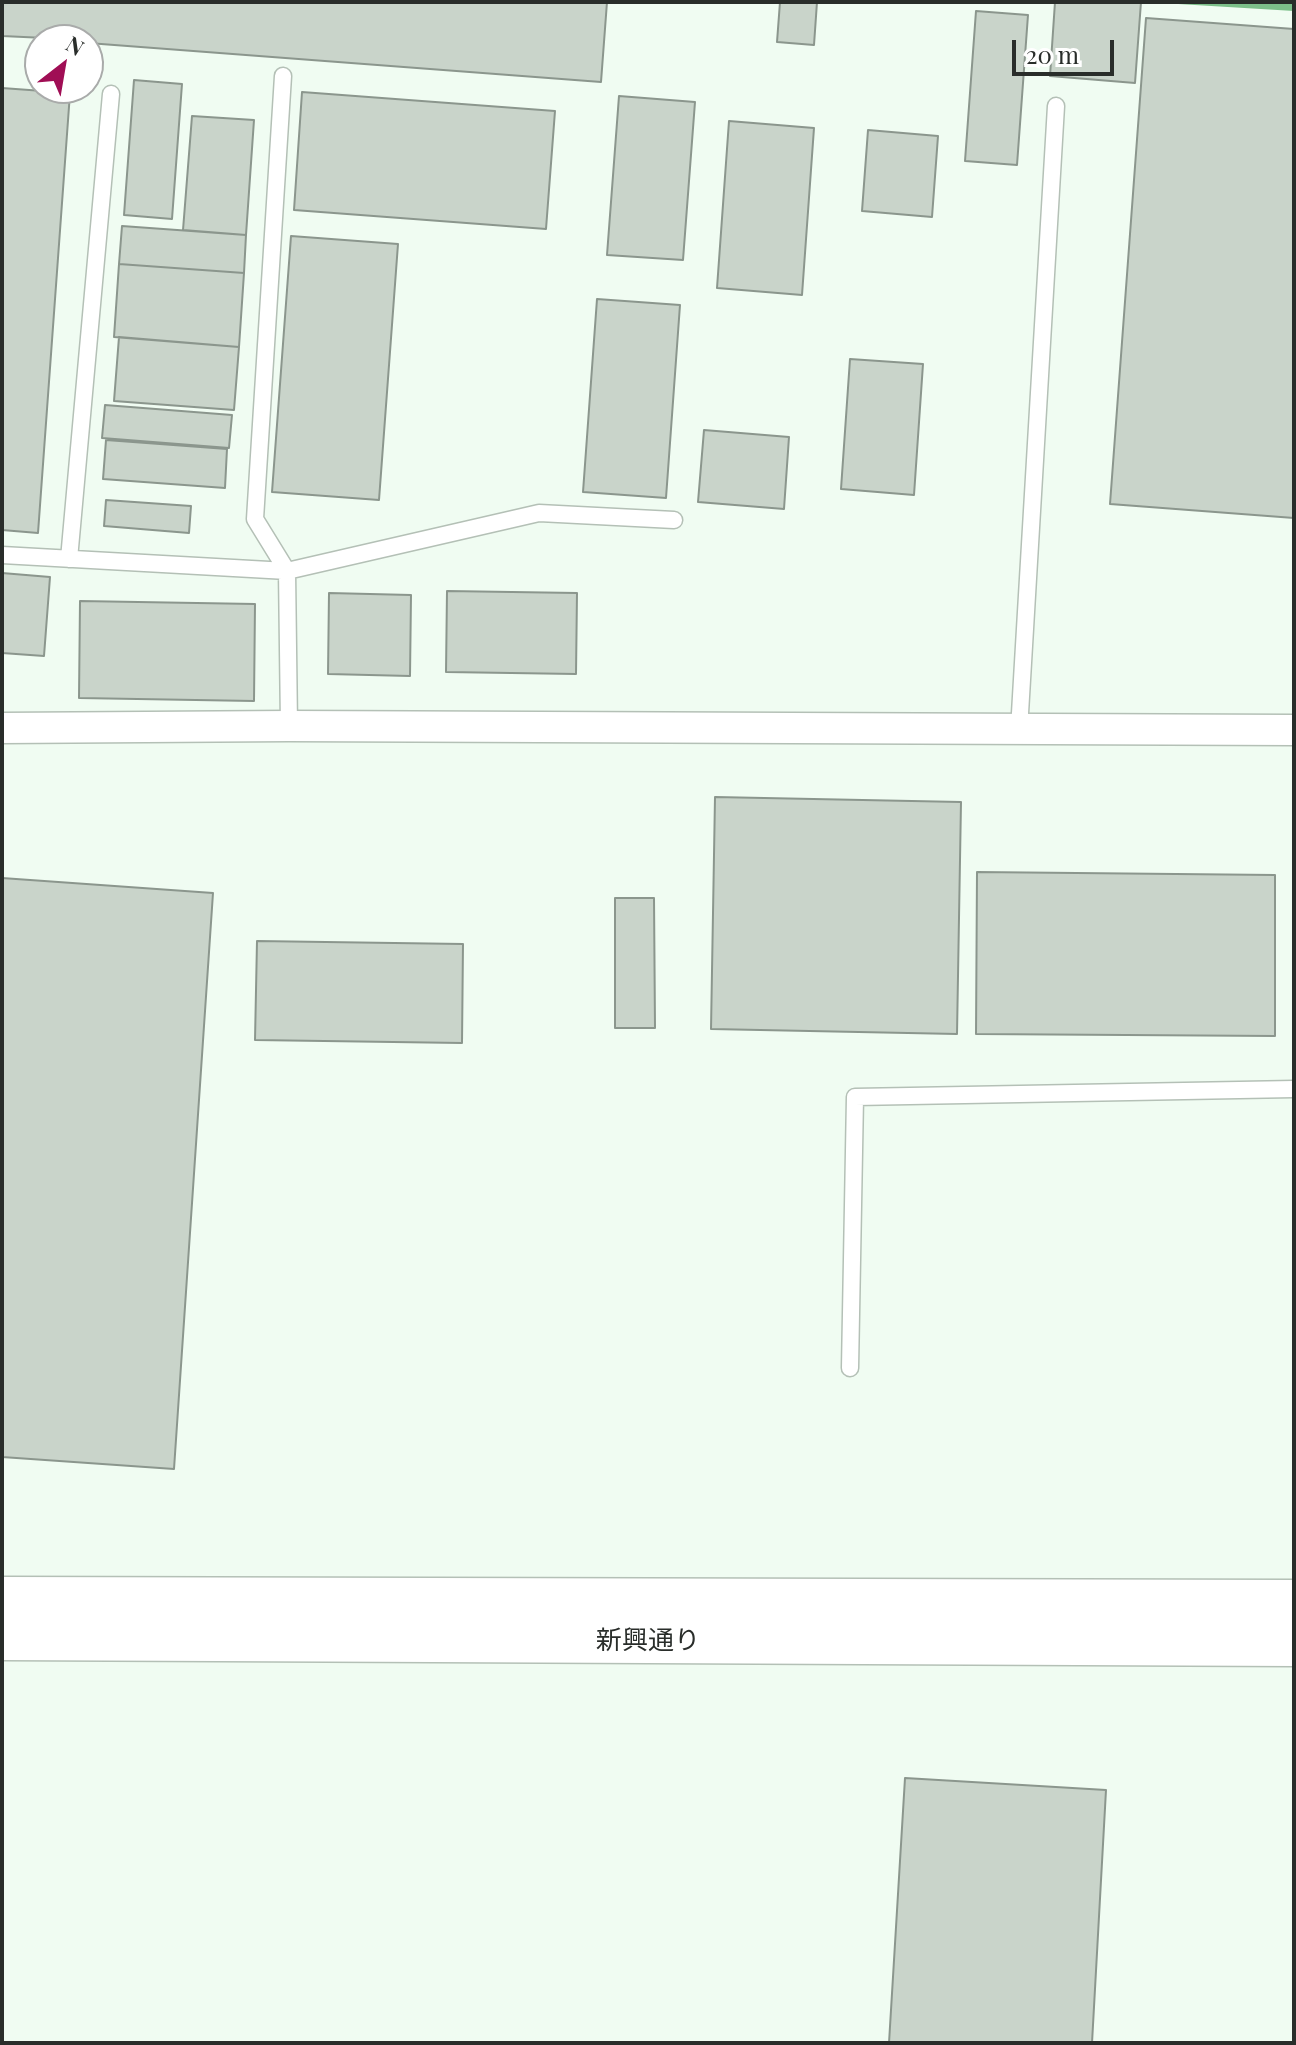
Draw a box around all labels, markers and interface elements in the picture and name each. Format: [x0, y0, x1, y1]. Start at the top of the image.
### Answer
north arrow [24, 24, 104, 104]
scale bar [1016, 24, 1118, 74]
text: N [61, 28, 90, 62]
text: 20 m [1026, 38, 1079, 70]
street label: 新興通り [596, 1625, 700, 1657]

